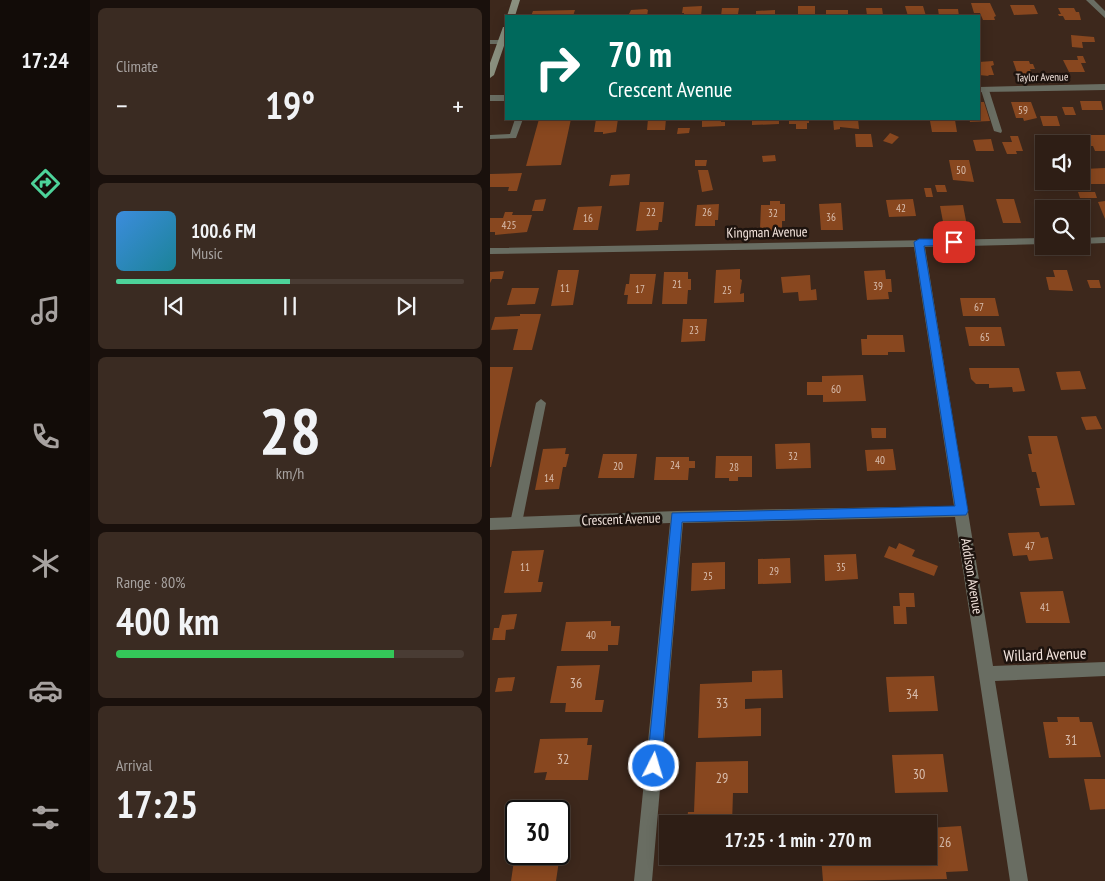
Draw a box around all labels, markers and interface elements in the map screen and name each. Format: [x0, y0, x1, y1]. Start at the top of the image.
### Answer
text: 70 m [608, 31, 672, 77]
icon: right [525, 35, 590, 100]
text: 17:24 [21, 46, 69, 74]
text: Climate [116, 56, 158, 76]
street label: Taylor Avenue [1016, 70, 1069, 84]
text: Crescent Avenue [608, 75, 732, 103]
text: 19° [265, 80, 315, 129]
text: − [116, 87, 128, 124]
text: + [452, 87, 464, 124]
house number: 59 [1018, 103, 1028, 117]
map controls [1035, 135, 1090, 255]
button: sound [1035, 135, 1090, 190]
house number: 50 [956, 163, 966, 177]
icon: directions [28, 166, 63, 201]
button: search [1035, 200, 1090, 255]
house number: 42 [896, 201, 906, 215]
house number: 22 [646, 205, 656, 219]
house number: 26 [702, 205, 712, 219]
house number: 32 [768, 206, 778, 220]
house number: 36 [826, 210, 836, 224]
house number: 16 [583, 211, 593, 225]
house number: 425 [502, 218, 516, 232]
text: 100.6 FM [191, 219, 256, 243]
pin [933, 221, 975, 263]
street label: Kingman Avenue [726, 222, 808, 242]
icon: arrive [940, 228, 968, 256]
text: Music [191, 243, 223, 263]
house number: 21 [672, 277, 682, 291]
house number: 39 [873, 279, 883, 293]
house number: 11 [560, 281, 570, 295]
house number: 17 [635, 282, 645, 296]
house number: 25 [722, 283, 732, 297]
icon: previous [160, 292, 188, 320]
icon: pause [276, 292, 304, 320]
icon: next [392, 292, 420, 320]
icon: music [28, 293, 63, 328]
house number: 67 [974, 300, 984, 314]
house number: 23 [689, 323, 699, 337]
house number: 65 [980, 330, 990, 344]
house number: 60 [831, 382, 841, 396]
text: 28 [259, 388, 321, 472]
icon: phone [28, 419, 63, 454]
house number: 32 [788, 449, 798, 463]
house number: 40 [875, 453, 885, 467]
house number: 24 [670, 458, 680, 472]
house number: 20 [613, 459, 623, 473]
house number: 28 [729, 460, 739, 474]
text: km/h [276, 463, 304, 483]
house number: 14 [544, 471, 554, 485]
street label: Crescent Avenue [581, 509, 661, 529]
street label: Addison Avenue [957, 537, 987, 615]
house number: 47 [1025, 539, 1035, 553]
icon: climate [28, 546, 63, 581]
house number: 11 [520, 560, 530, 574]
house number: 35 [836, 560, 846, 574]
house number: 29 [769, 564, 779, 578]
house number: 25 [703, 569, 713, 583]
text: Range · 80% [116, 572, 185, 592]
text: 400 km [116, 596, 219, 645]
house number: 41 [1040, 600, 1050, 614]
house number: 40 [586, 628, 596, 642]
street label: Willard Avenue [1003, 643, 1087, 665]
icon: car [28, 673, 63, 708]
house number: 36 [570, 674, 582, 692]
house number: 34 [906, 685, 919, 703]
house number: 33 [716, 694, 728, 712]
house number: 31 [1065, 731, 1077, 749]
position arrow [627, 739, 679, 791]
house number: 32 [557, 750, 569, 768]
text: Arrival [116, 755, 152, 775]
house number: 30 [913, 765, 925, 783]
house number: 29 [716, 769, 728, 787]
text: 17:25 [116, 779, 198, 828]
icon: filters [28, 800, 63, 835]
speed limit sign: 30 [505, 800, 570, 865]
text: 17:25 · 1 min · 270 m [725, 828, 871, 852]
house number: 26 [939, 833, 951, 851]

